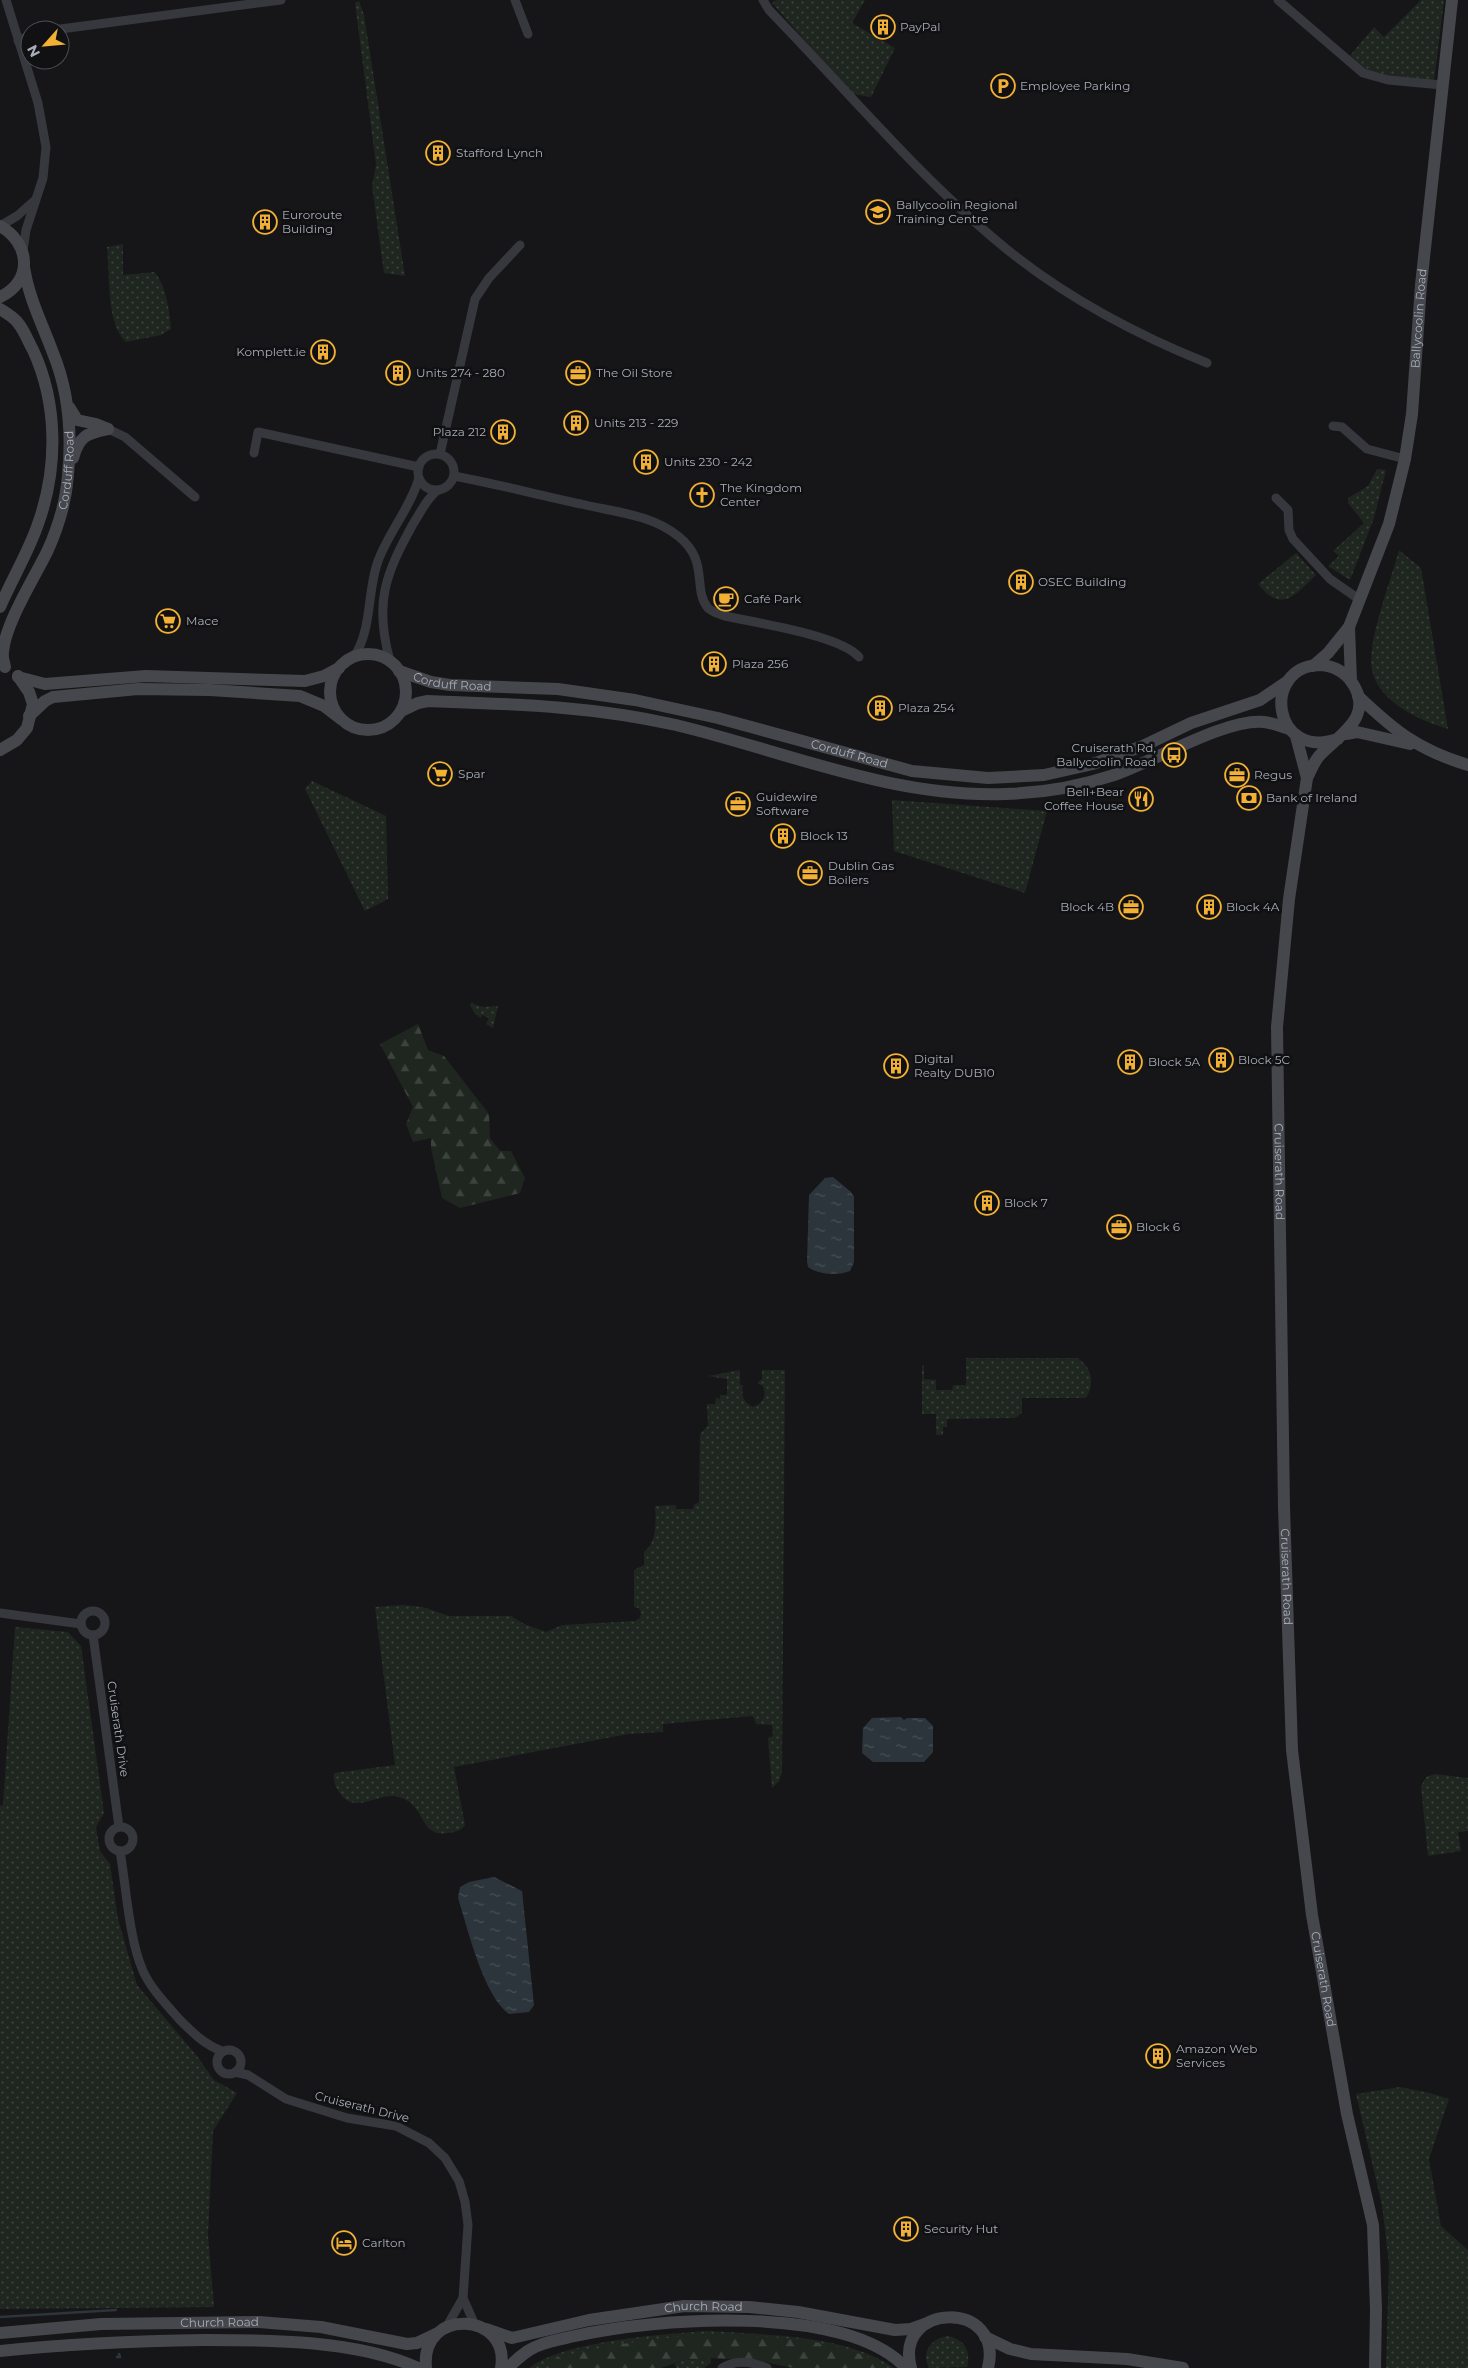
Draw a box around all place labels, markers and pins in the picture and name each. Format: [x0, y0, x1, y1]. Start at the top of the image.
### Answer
building icon: PayPal [870, 14, 896, 40]
place label: PayPal [900, 19, 941, 34]
parking icon: Employee Parking [990, 73, 1016, 99]
place label: Employee Parking [1020, 78, 1130, 93]
building icon: Stafford Lynch [425, 140, 451, 166]
place label: Stafford Lynch [456, 145, 543, 160]
place label: Ballycoolin Regional Training Centre [896, 197, 1018, 226]
school or university icon: Ballycoolin Regional Training Centre [865, 199, 891, 225]
place label: Euroroute Building [282, 207, 342, 236]
building icon: Euroroute Building [252, 209, 278, 235]
building icon: Komplett.ie [310, 339, 336, 365]
place label: Komplett.ie [236, 344, 306, 359]
building icon: Units 274 - 280 [385, 360, 411, 386]
office icon: The Oil Store [565, 360, 591, 386]
place label: Units 274 - 280 [416, 365, 505, 380]
place label: The Oil Store [596, 365, 673, 380]
building icon: Units 213 - 229 [563, 410, 589, 436]
place label: Units 213 - 229 [594, 415, 678, 430]
building icon: Plaza 212 [490, 419, 516, 445]
place label: Plaza 212 [433, 424, 486, 439]
building icon: Units 230 - 242 [633, 449, 659, 475]
place label: Units 230 - 242 [664, 454, 752, 469]
place label: The Kingdom Center [720, 480, 802, 509]
church icon: The Kingdom Center [689, 482, 715, 508]
building icon: OSEC Building [1008, 569, 1034, 595]
place label: OSEC Building [1038, 574, 1126, 589]
cafe icon: Café Park [713, 586, 739, 612]
place label: Café Park [744, 591, 802, 606]
supermarket icon: Mace [155, 608, 181, 634]
place label: Mace [186, 613, 218, 628]
building icon: Plaza 256 [701, 651, 727, 677]
place label: Plaza 256 [732, 656, 788, 671]
building icon: Plaza 254 [867, 695, 893, 721]
place label: Plaza 254 [898, 700, 955, 715]
place label: Cruiserath Rd, Ballycoolin Road [1056, 740, 1156, 769]
bus stop icon: Cruiserath Rd, Ballycoolin Road [1161, 742, 1187, 768]
supermarket icon: Spar [427, 761, 453, 787]
office icon: Regus [1224, 762, 1250, 788]
place label: Spar [458, 766, 486, 781]
place label: Regus [1254, 767, 1292, 782]
place label: Bell+Bear Coffee House [1044, 784, 1124, 813]
bank icon: Bank of Ireland [1236, 785, 1262, 811]
restaurant icon: Bell+Bear Coffee House [1128, 786, 1154, 812]
place label: Guidewire Software [756, 789, 818, 818]
place label: Bank of Ireland [1266, 790, 1357, 805]
office icon: Guidewire Software [725, 791, 751, 817]
building icon: Block 13 [770, 823, 796, 849]
place label: Block 13 [800, 828, 848, 843]
place label: Dublin Gas Boilers [828, 858, 894, 887]
office icon: Dublin Gas Boilers [797, 860, 823, 886]
office icon: Block 4B [1118, 894, 1144, 920]
building icon: Block 4A [1196, 894, 1222, 920]
place label: Block 4B [1060, 899, 1114, 914]
place label: Block 4A [1226, 899, 1280, 914]
building icon: Block 5C [1208, 1047, 1234, 1073]
building icon: Block 5A [1117, 1049, 1143, 1075]
place label: Digital Realty DUB10 [914, 1051, 995, 1080]
place label: Block 5C [1238, 1052, 1291, 1067]
building icon: Digital Realty DUB10 [883, 1053, 909, 1079]
place label: Block 5A [1148, 1054, 1201, 1069]
building icon: Block 7 [974, 1190, 1000, 1216]
place label: Block 7 [1004, 1195, 1048, 1210]
office icon: Block 6 [1106, 1214, 1132, 1240]
place label: Block 6 [1136, 1219, 1180, 1234]
place label: Amazon Web Services [1176, 2041, 1257, 2070]
building icon: Amazon Web Services [1145, 2043, 1171, 2069]
building icon: Security Hut [893, 2216, 919, 2242]
place label: Security Hut [924, 2221, 998, 2236]
hotel icon: Carlton [331, 2230, 357, 2256]
place label: Carlton [362, 2235, 406, 2250]

